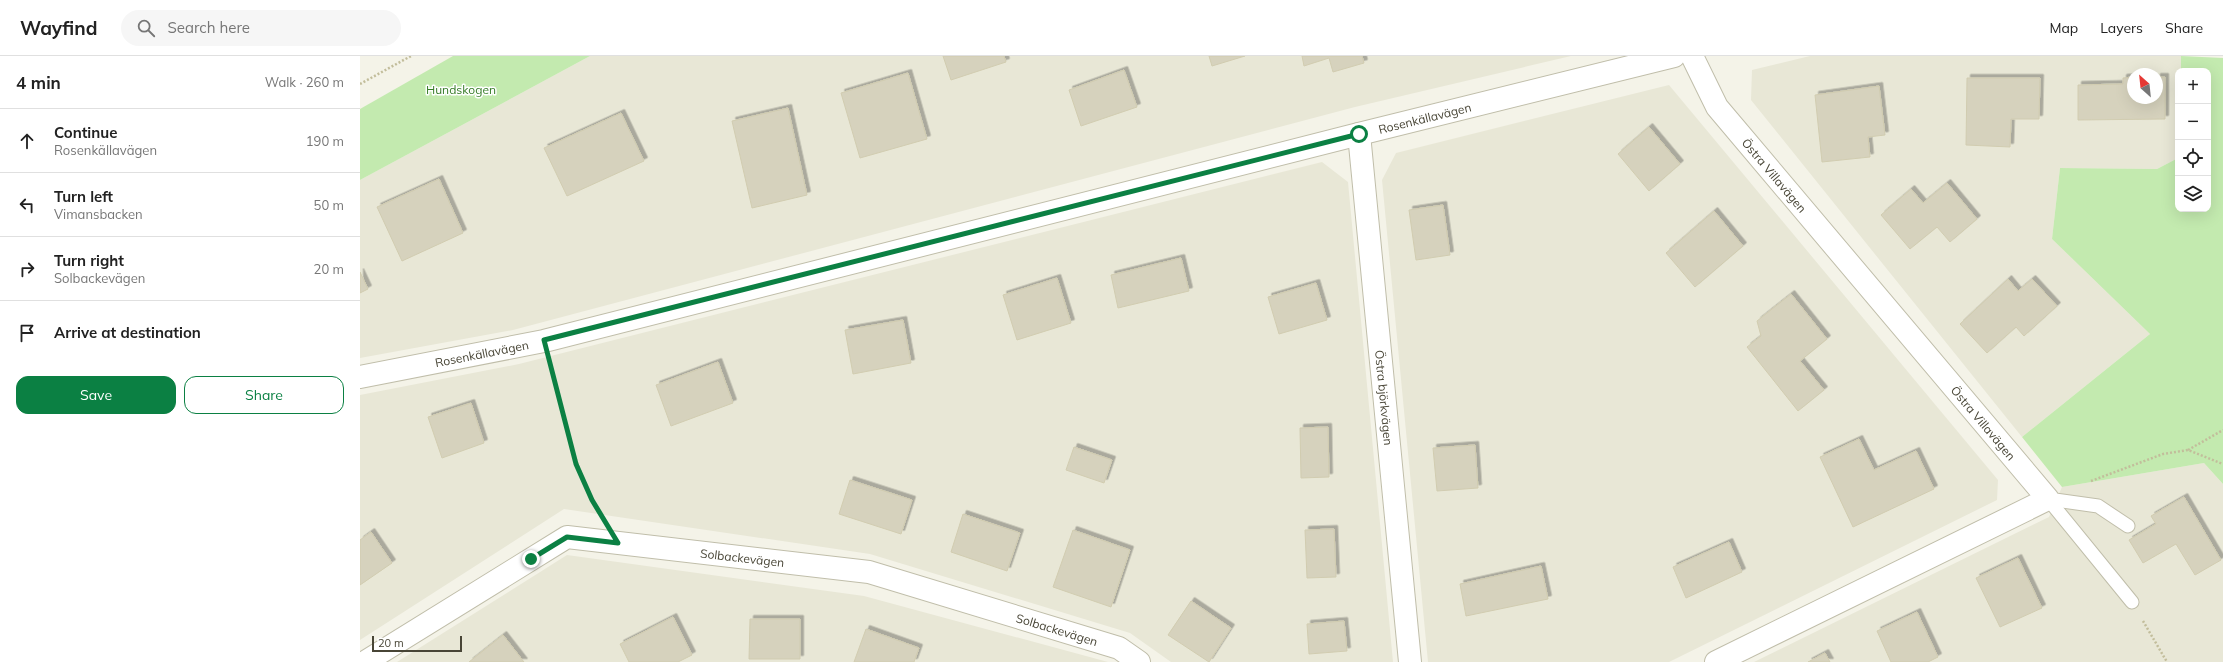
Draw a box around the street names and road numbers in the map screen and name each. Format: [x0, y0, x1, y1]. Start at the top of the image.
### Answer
street label: Rosenkällavägen [1377, 99, 1473, 136]
street label: Östra Villavägen [1739, 135, 1810, 215]
street label: Rosenkällavägen [434, 337, 530, 370]
street label: Östra björkvägen [1372, 349, 1397, 446]
street label: Östra Villavägen [1948, 383, 2019, 463]
street label: Solbackevägen [699, 545, 785, 570]
street label: Solbackevägen [1014, 610, 1100, 649]

